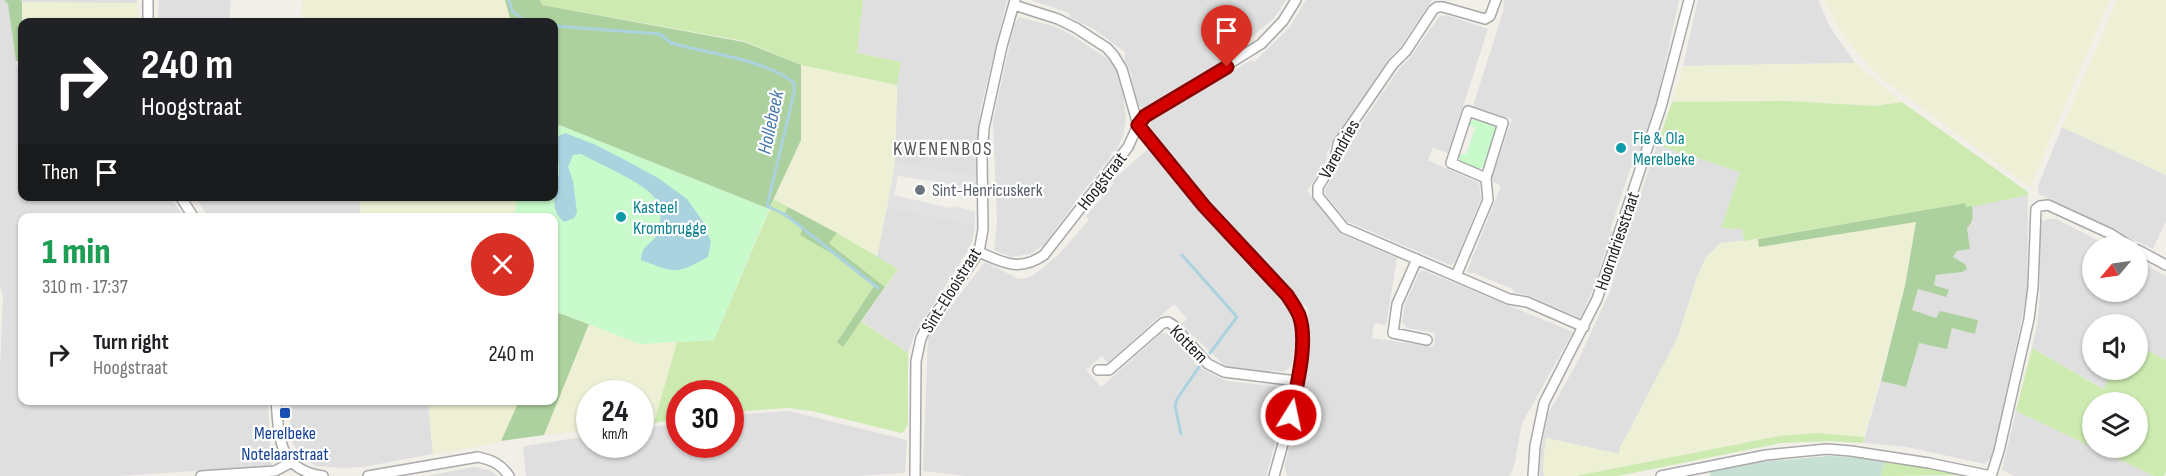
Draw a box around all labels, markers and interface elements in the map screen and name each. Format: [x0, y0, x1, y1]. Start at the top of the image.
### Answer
pin [1201, 5, 1252, 67]
icon: arrive [1210, 14, 1243, 47]
text: 240 m [141, 40, 233, 91]
icon: right [42, 42, 120, 120]
water label: Hollebeek [753, 88, 790, 156]
text: Hoogstraat [141, 91, 242, 123]
street label: Varendries [1315, 116, 1364, 182]
place label: Fie & Ola Merelbeke [1633, 128, 1695, 170]
district label: KWENENBOS [893, 137, 993, 161]
marker: Fie & Ola Merelbeke [1614, 141, 1628, 155]
street label: Hoogstraat [1073, 148, 1132, 214]
icon: arrive [90, 156, 123, 189]
text: Then [42, 159, 78, 186]
place label: Sint-Henricuskerk [932, 180, 1043, 201]
marker: Sint-Henricuskerk [913, 183, 927, 197]
street label: Hoorndriesstraat [1591, 189, 1644, 293]
place label: Kasteel Krombrugge [633, 197, 707, 239]
marker: Kasteel Krombrugge [614, 210, 628, 224]
text: 1 min [42, 231, 110, 274]
button: close [471, 233, 534, 296]
north arrow [2082, 236, 2148, 302]
map controls [2082, 236, 2148, 458]
street label: Sint-Elooistraat [917, 243, 986, 337]
text: 310 m · 17:37 [42, 275, 128, 299]
button: sound [2082, 314, 2148, 380]
street label: Kottem [1165, 321, 1212, 368]
text: Turn right [93, 329, 169, 356]
icon: right [42, 338, 75, 371]
text: 240 m [488, 341, 534, 368]
text: Hoogstraat [93, 356, 168, 380]
speed limit sign: 30 [666, 380, 744, 458]
position arrow [1259, 383, 1323, 447]
button: layers [2082, 392, 2148, 458]
text: 24 [602, 394, 628, 430]
marker: Merelbeke Notelaarstraat [278, 406, 292, 420]
place label: Merelbeke Notelaarstraat [241, 423, 329, 465]
text: km/h [602, 425, 628, 444]

